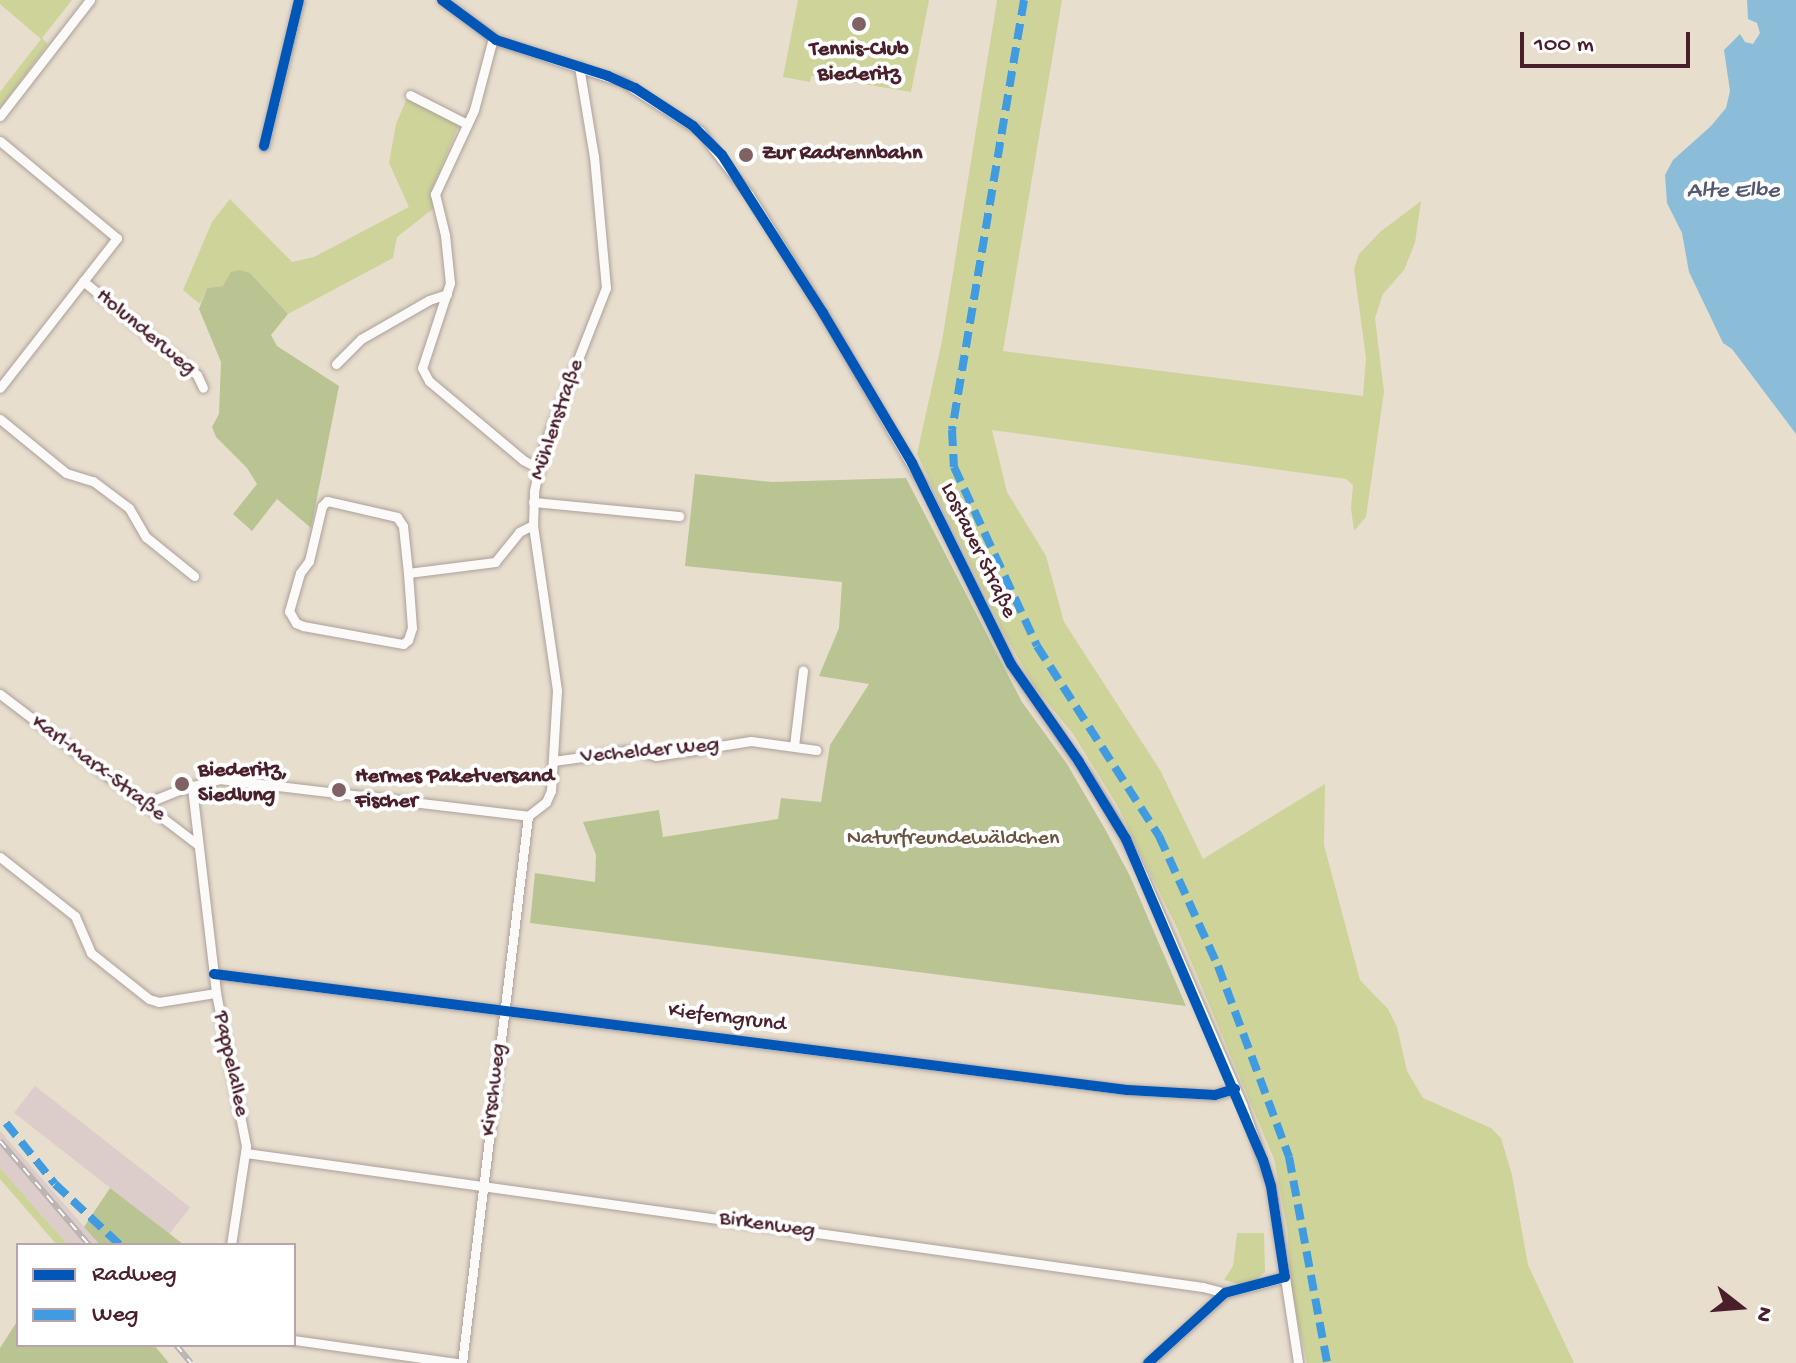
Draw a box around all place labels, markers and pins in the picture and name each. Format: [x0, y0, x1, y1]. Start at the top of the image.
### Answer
marker: Tennis-Club Biederitz [850, 15, 868, 33]
place label: Tennis-Club Biederitz [809, 37, 909, 88]
place label: Zur Radrennbahn [762, 142, 922, 168]
marker: Zur Radrennbahn [737, 146, 755, 164]
place label: Biederitz, Siedlung [198, 758, 288, 810]
place label: Hermes Paketversand Fischer [355, 764, 554, 816]
marker: Biederitz, Siedlung [173, 775, 191, 793]
marker: Hermes Paketversand Fischer [330, 781, 348, 799]

